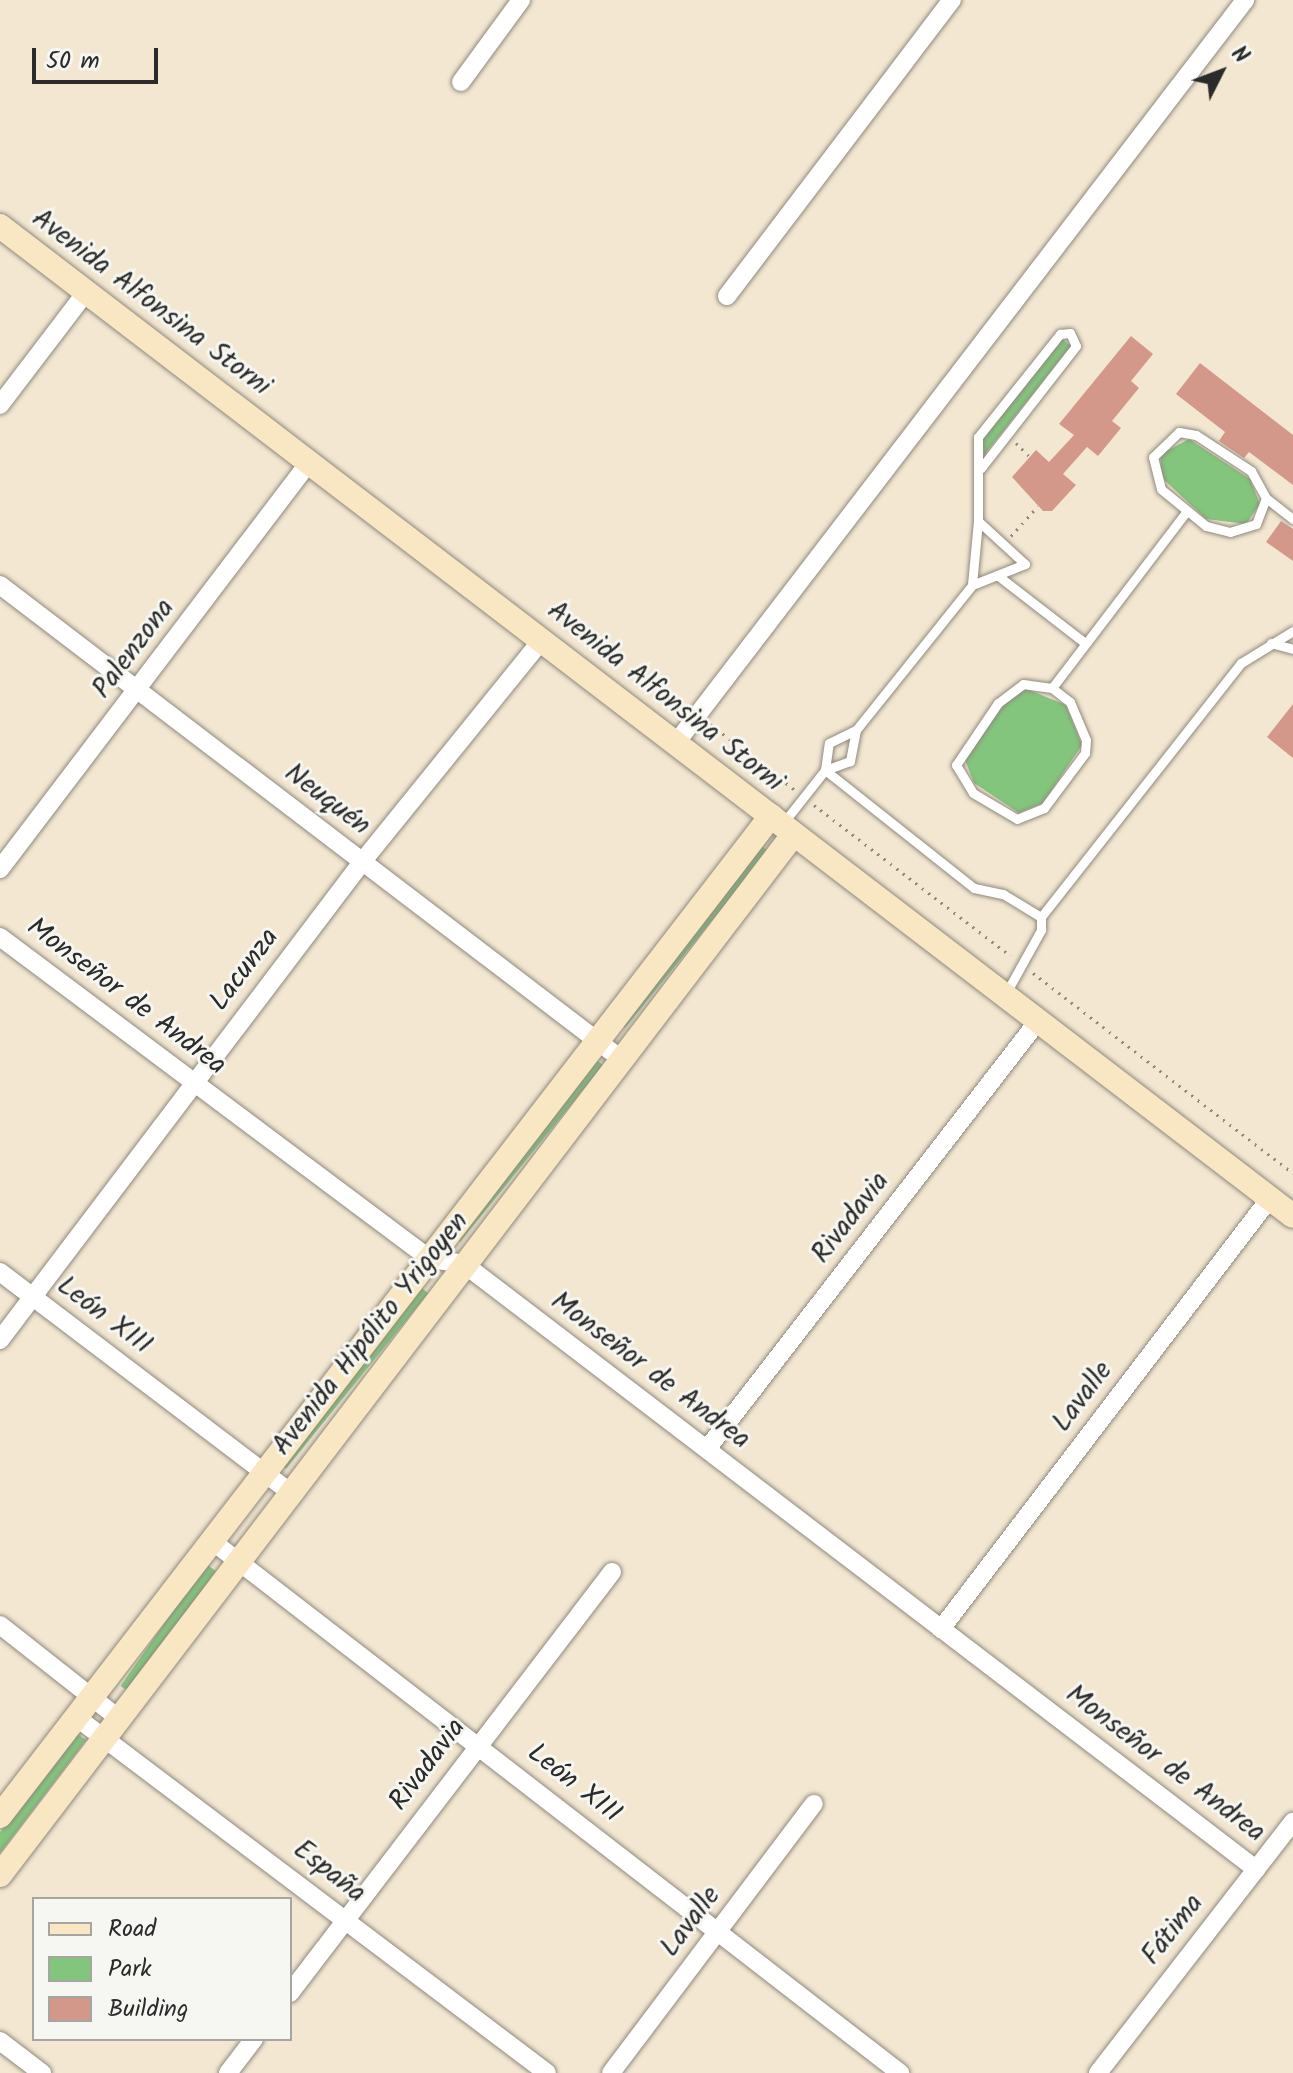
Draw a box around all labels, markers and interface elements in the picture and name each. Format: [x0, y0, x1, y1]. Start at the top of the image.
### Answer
scale bar [36, 32, 162, 82]
north arrow [1181, 32, 1261, 112]
text: N [1222, 39, 1257, 72]
text: 50 m [46, 42, 100, 81]
street label: Avenida Alfonsina Storni [25, 202, 277, 404]
street label: Palenzona [86, 593, 182, 705]
street label: Avenida Alfonsina Storni [540, 594, 790, 800]
street label: Neuquén [277, 757, 377, 843]
street label: Monseñor de Andrea [20, 911, 232, 1083]
street label: Lacunza [203, 922, 287, 1018]
street label: Rivadavia [805, 1166, 897, 1270]
street label: Avenida Hipólito Yrigoyen [265, 1206, 477, 1462]
street label: León XIII [50, 1269, 158, 1363]
street label: Monseñor de Andrea [544, 1285, 756, 1457]
street label: Lavalle [1046, 1355, 1120, 1439]
street label: Monseñor de Andrea [1059, 1678, 1271, 1850]
street label: Rivadavia [382, 1712, 474, 1818]
street label: León XIII [520, 1737, 628, 1831]
street label: España [286, 1833, 372, 1911]
street label: Lavalle [654, 1880, 728, 1964]
street label: Fátima [1135, 1888, 1211, 1972]
legend [32, 1897, 292, 2041]
text: Road [108, 1910, 156, 1949]
text: Park [108, 1950, 152, 1989]
text: Building [108, 1990, 188, 2029]

